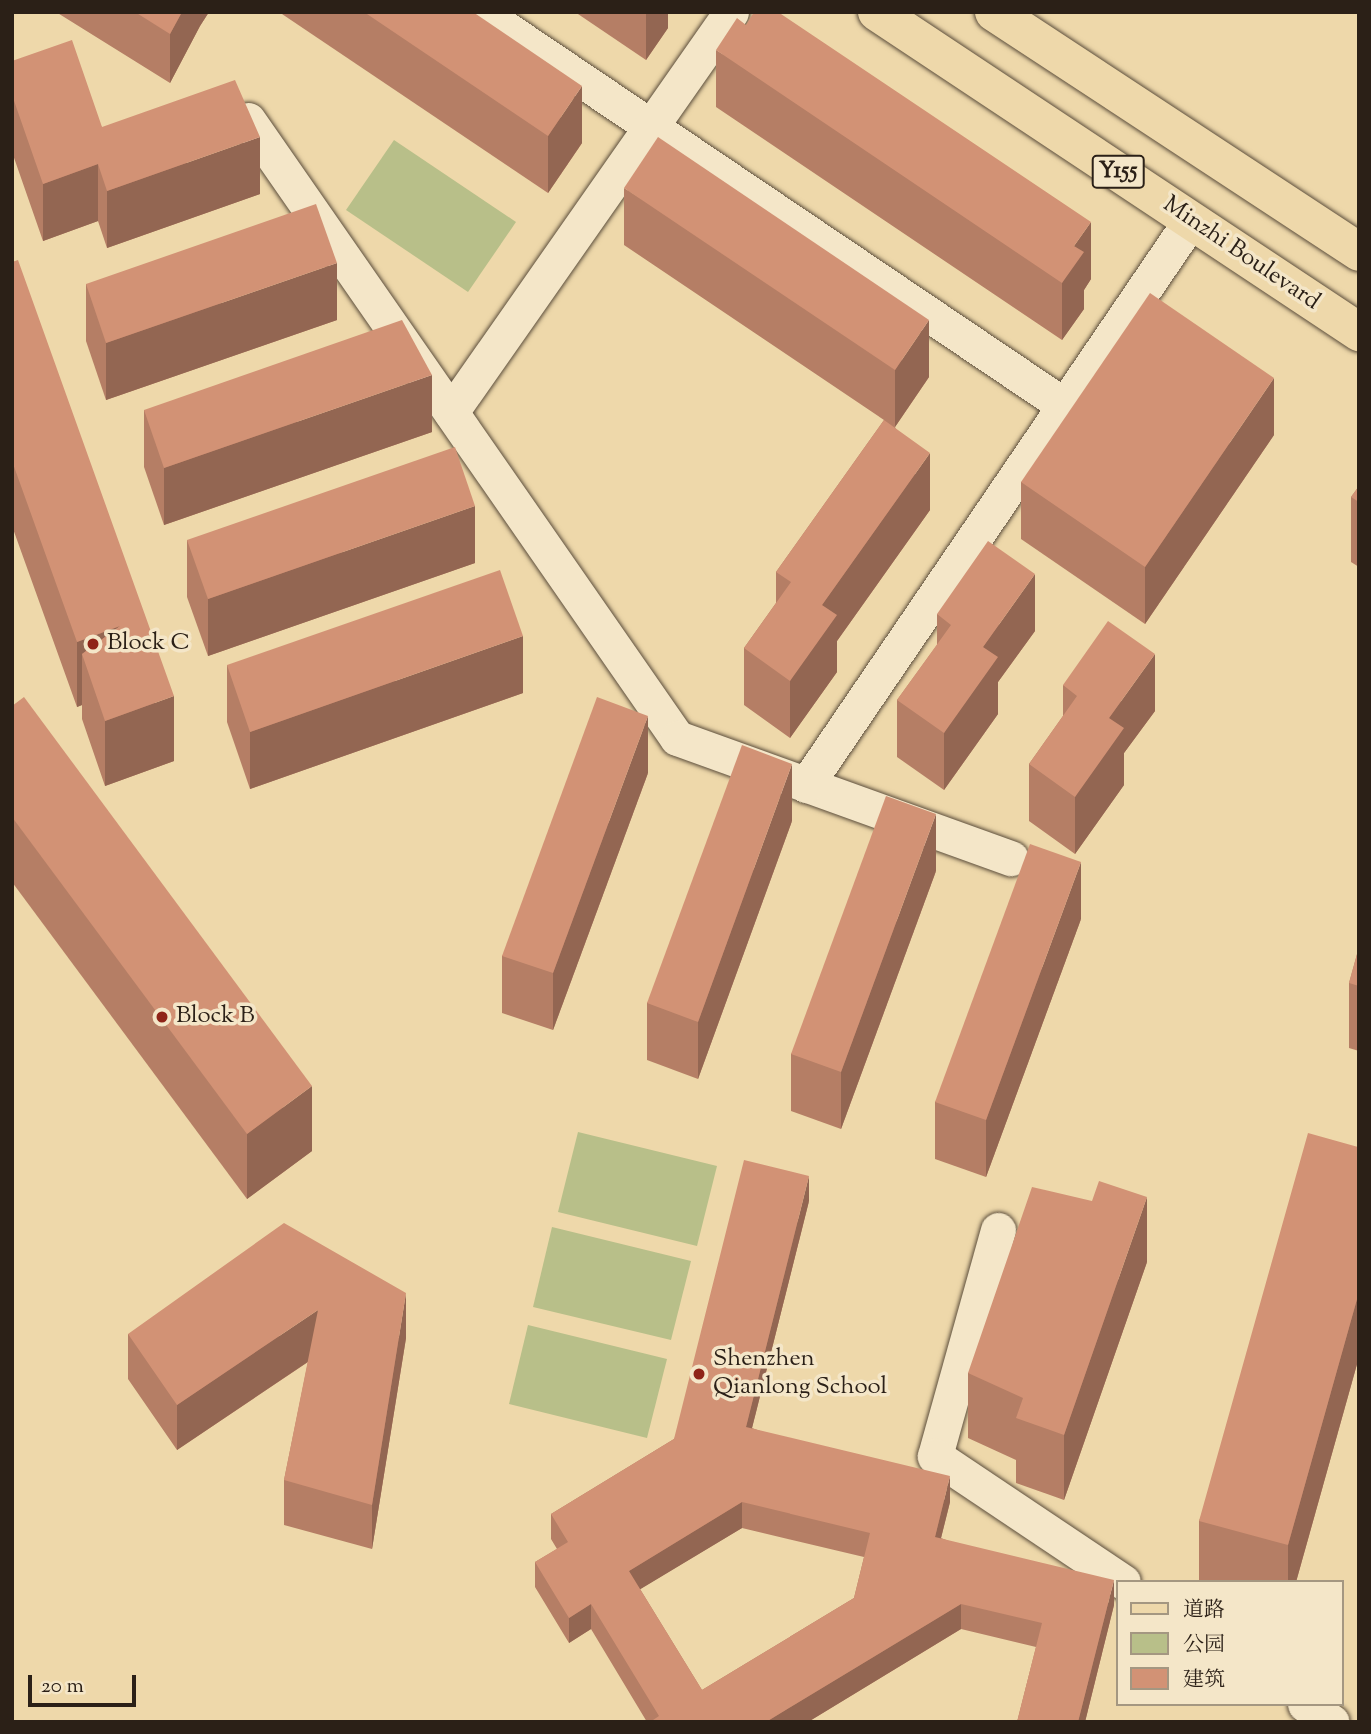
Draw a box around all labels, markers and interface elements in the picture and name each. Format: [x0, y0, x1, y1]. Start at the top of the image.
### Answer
road number: Y155 [1090, 153, 1146, 192]
street label: Minzhi Boulevard [1157, 191, 1325, 317]
place label: Block C [107, 630, 190, 658]
marker: Block C [85, 636, 101, 652]
place label: Block B [176, 1003, 255, 1031]
marker: Block B [154, 1009, 170, 1025]
place label: Shenzhen Qianlong School [713, 1346, 887, 1402]
marker: Shenzhen Qianlong School [691, 1366, 707, 1382]
legend [1116, 1580, 1343, 1706]
text: 道路 [1183, 1596, 1225, 1626]
text: 公园 [1183, 1631, 1225, 1661]
scale bar [32, 1660, 140, 1704]
text: 建筑 [1183, 1666, 1225, 1696]
text: 20 m [41, 1672, 84, 1702]

